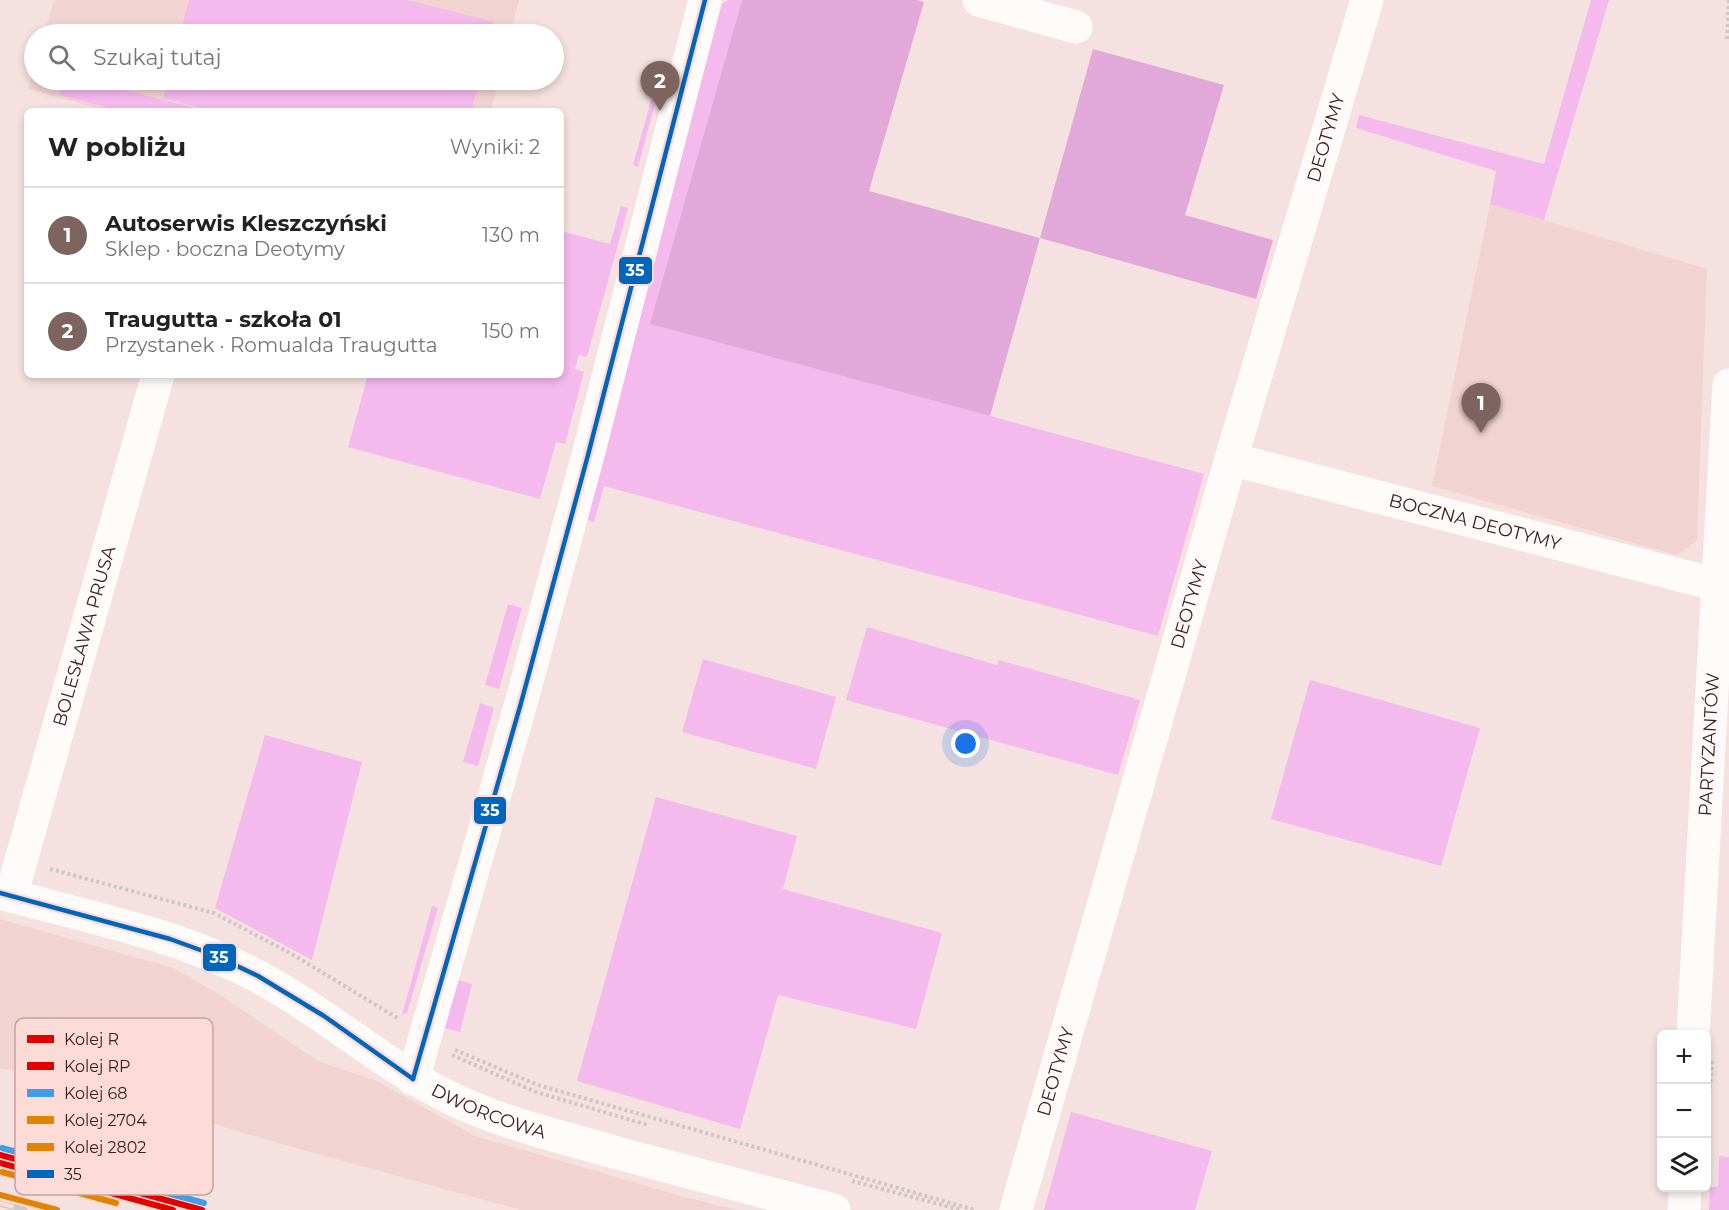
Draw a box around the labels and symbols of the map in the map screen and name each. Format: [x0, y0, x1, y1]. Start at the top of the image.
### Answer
pin: 2 [640, 62, 680, 111]
street label: DEOTYMY [1303, 90, 1350, 185]
line badge: 35 [618, 256, 653, 285]
text: 35 [625, 261, 645, 280]
pin: 1 [1462, 384, 1500, 433]
street label: BOCZNA DEOTYMY [1387, 489, 1564, 555]
street label: BOLESŁAWA PRUSA [48, 543, 120, 729]
street label: DEOTYMY [1166, 557, 1213, 651]
street label: PARTYZANTÓW [1694, 672, 1724, 817]
your location [951, 729, 980, 758]
line badge: 35 [473, 796, 507, 825]
text: 35 [480, 801, 500, 820]
line badge: 35 [202, 943, 237, 972]
text: 35 [209, 948, 229, 967]
legend [15, 1018, 213, 1195]
street label: DEOTYMY [1032, 1024, 1079, 1119]
text: Kolej R [64, 1030, 119, 1049]
text: Kolej RP [64, 1057, 131, 1076]
street label: DWORCOWA [427, 1079, 548, 1143]
text: Kolej 68 [64, 1084, 127, 1103]
text: Kolej 2704 [64, 1111, 147, 1130]
text: Kolej 2802 [64, 1138, 146, 1157]
text: 35 [64, 1165, 82, 1184]

